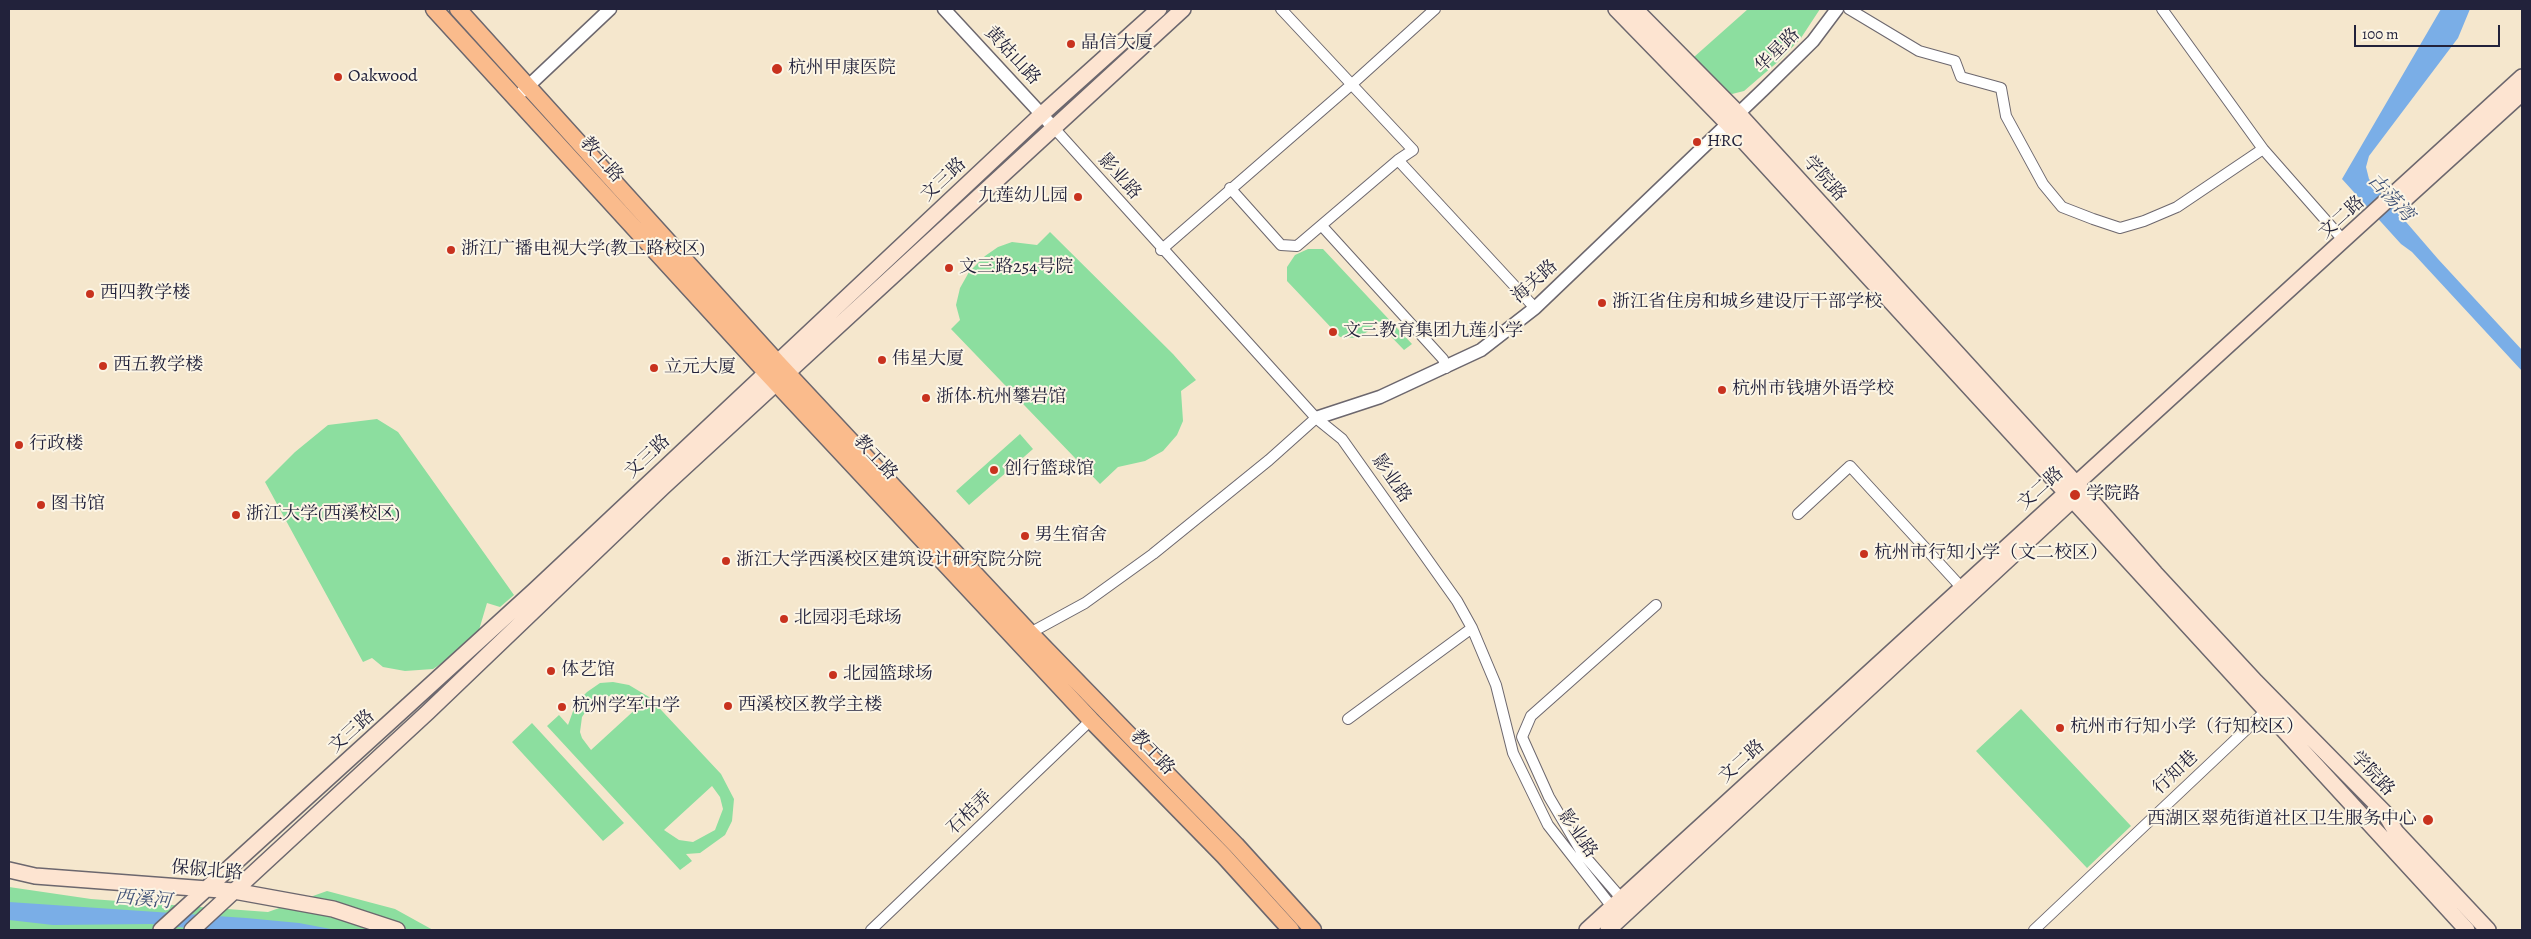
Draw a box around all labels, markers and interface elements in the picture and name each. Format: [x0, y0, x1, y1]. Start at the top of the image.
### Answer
scale bar [2356, 15, 2502, 47]
street label: 黄姑山路 [980, 22, 1044, 90]
street label: 华星路 [1751, 24, 1805, 78]
text: 100 m [2362, 24, 2399, 44]
place label: 晶信大厦 [1081, 33, 1153, 55]
marker: 晶信大厦 [1065, 38, 1077, 50]
place label: 杭州甲康医院 [788, 58, 896, 80]
marker: 杭州甲康医院 [770, 62, 784, 76]
place label: Oakwood [348, 66, 418, 88]
marker: Oakwood [332, 71, 344, 83]
place label: HRC [1707, 131, 1743, 153]
street label: 教工路 [575, 133, 627, 187]
marker: HRC [1691, 136, 1703, 148]
street label: 影业路 [1093, 150, 1145, 204]
street label: 学院路 [1798, 152, 1850, 206]
street label: 文三路 [917, 154, 971, 206]
water label: 古荡湾 [2362, 169, 2418, 227]
place label: 九莲幼儿园 [978, 186, 1068, 208]
marker: 九莲幼儿园 [1072, 191, 1084, 203]
street label: 文二路 [2315, 192, 2369, 244]
place label: 浙江广播电视大学(教工路校区) [461, 239, 705, 261]
marker: 浙江广播电视大学(教工路校区) [445, 244, 457, 256]
street label: 海关路 [1508, 256, 1562, 308]
place label: 文三路254号院 [959, 257, 1073, 279]
marker: 文三路254号院 [943, 262, 955, 274]
place label: 西四教学楼 [100, 283, 190, 305]
marker: 西四教学楼 [84, 288, 96, 300]
place label: 浙江省住房和城乡建设厅干部学校 [1612, 292, 1882, 314]
marker: 浙江省住房和城乡建设厅干部学校 [1596, 297, 1608, 309]
place label: 文三教育集团九莲小学 [1343, 321, 1523, 343]
marker: 文三教育集团九莲小学 [1327, 326, 1339, 338]
place label: 伟星大厦 [892, 349, 964, 371]
marker: 伟星大厦 [876, 354, 888, 366]
place label: 西五教学楼 [113, 355, 203, 377]
place label: 立元大厦 [664, 357, 736, 379]
marker: 西五教学楼 [97, 360, 109, 372]
marker: 立元大厦 [648, 362, 660, 374]
place label: 杭州市钱塘外语学校 [1732, 379, 1894, 401]
marker: 杭州市钱塘外语学校 [1716, 384, 1728, 396]
place label: 浙体·杭州攀岩馆 [936, 387, 1066, 409]
marker: 浙体·杭州攀岩馆 [920, 392, 932, 404]
street label: 文三路 [621, 431, 675, 483]
street label: 教工路 [849, 431, 901, 485]
place label: 行政楼 [29, 434, 83, 456]
marker: 行政楼 [13, 439, 25, 451]
street label: 影业路 [1367, 451, 1415, 507]
place label: 创行篮球馆 [1004, 459, 1094, 481]
street label: 文二路 [2014, 463, 2068, 515]
marker: 创行篮球馆 [988, 464, 1000, 476]
place label: 学院路 [2086, 484, 2140, 506]
marker: 学院路 [2068, 488, 2082, 502]
place label: 图书馆 [51, 494, 105, 516]
marker: 图书馆 [35, 499, 47, 511]
place label: 浙江大学(西溪校区) [246, 504, 400, 526]
marker: 浙江大学(西溪校区) [230, 509, 242, 521]
place label: 男生宿舍 [1035, 525, 1107, 547]
marker: 男生宿舍 [1019, 530, 1031, 542]
place label: 杭州市行知小学（文二校区） [1874, 543, 2108, 565]
marker: 杭州市行知小学（文二校区） [1858, 548, 1870, 560]
place label: 浙江大学西溪校区建筑设计研究院分院 [736, 550, 1042, 572]
marker: 浙江大学西溪校区建筑设计研究院分院 [720, 555, 732, 567]
place label: 北园羽毛球场 [794, 608, 902, 630]
marker: 北园羽毛球场 [778, 613, 790, 625]
place label: 体艺馆 [561, 660, 615, 682]
place label: 北园篮球场 [843, 664, 933, 686]
marker: 体艺馆 [545, 665, 557, 677]
marker: 北园篮球场 [827, 669, 839, 681]
place label: 西溪校区教学主楼 [738, 695, 882, 717]
place label: 杭州学军中学 [572, 696, 680, 718]
marker: 西溪校区教学主楼 [722, 700, 734, 712]
marker: 杭州学军中学 [556, 701, 568, 713]
street label: 文三路 [325, 706, 379, 758]
place label: 杭州市行知小学（行知校区） [2070, 717, 2304, 739]
marker: 杭州市行知小学（行知校区） [2054, 722, 2066, 734]
street label: 教工路 [1125, 726, 1179, 780]
street label: 文二路 [1715, 736, 1769, 788]
street label: 行知巷 [2149, 747, 2203, 799]
street label: 学院路 [2345, 747, 2399, 801]
street label: 石桔弄 [943, 786, 997, 840]
street label: 影业路 [1553, 806, 1601, 862]
place label: 西湖区翠苑街道社区卫生服务中心 [2147, 809, 2417, 831]
marker: 西湖区翠苑街道社区卫生服务中心 [2421, 813, 2435, 827]
street label: 保俶北路 [170, 857, 244, 885]
water label: 西溪河 [114, 886, 172, 914]

